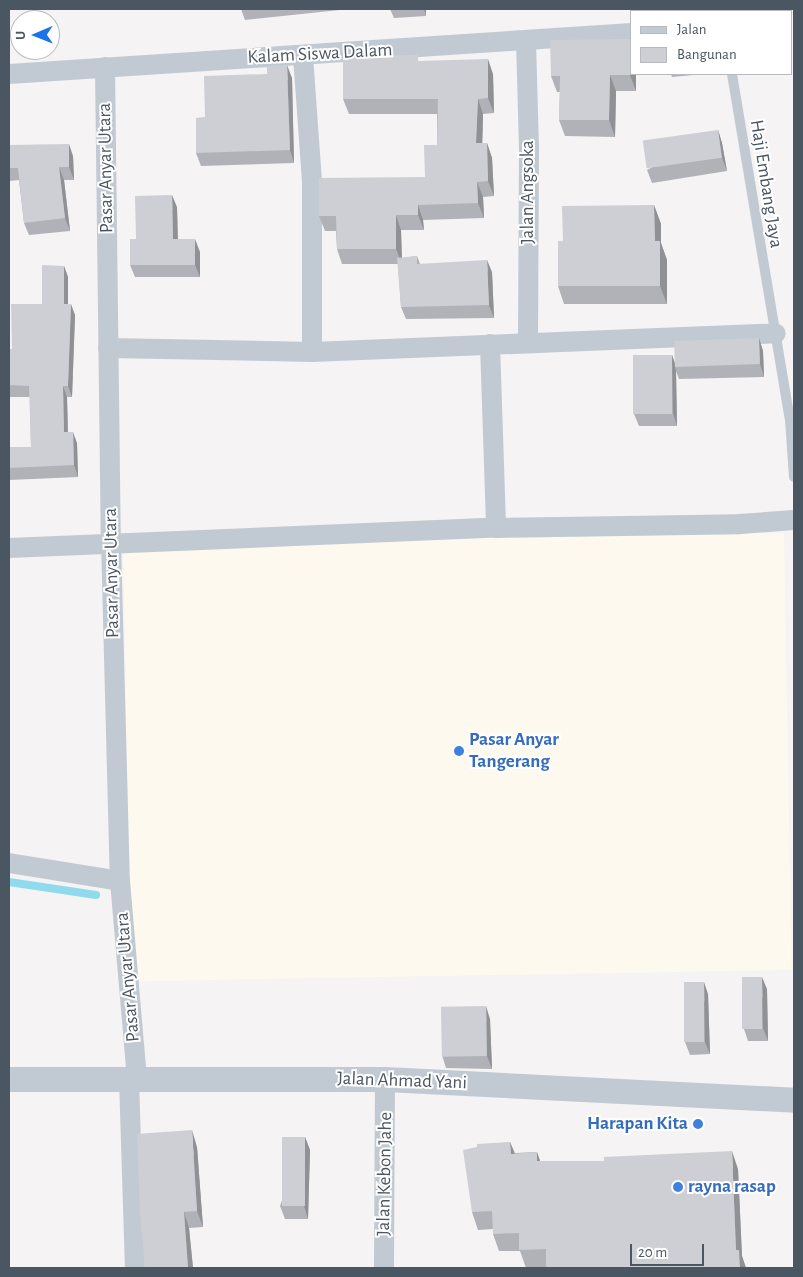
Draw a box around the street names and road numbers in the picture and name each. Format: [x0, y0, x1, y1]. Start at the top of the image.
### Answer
street label: Kalam Siswa Dalam [247, 39, 393, 69]
street label: Pasar Anyar Utara [93, 103, 119, 233]
street label: Haji Embang Jaya [745, 118, 787, 250]
street label: Jalan Angsoka [517, 140, 539, 244]
street label: Pasar Anyar Utara [99, 508, 125, 638]
street label: Pasar Anyar Utara [111, 911, 145, 1043]
street label: Jalan Ahmad Yani [337, 1067, 467, 1095]
street label: Jalan Kebon Jahe [373, 1112, 397, 1236]

